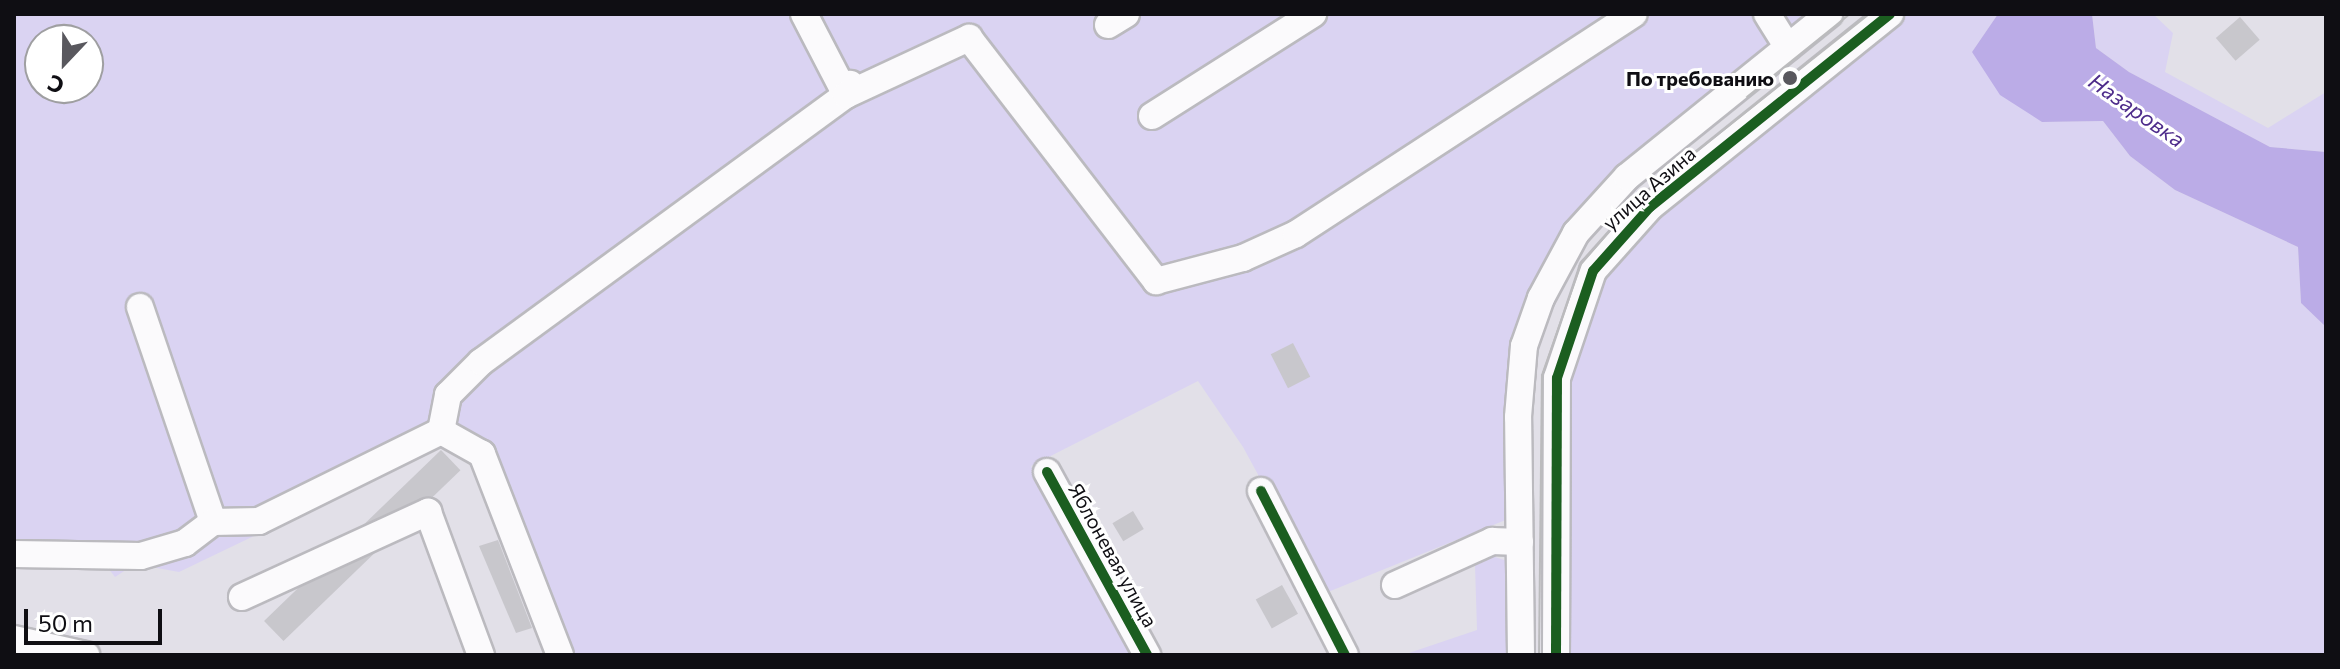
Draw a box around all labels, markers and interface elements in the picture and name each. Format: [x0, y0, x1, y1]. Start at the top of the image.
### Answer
north arrow [24, 24, 104, 104]
place label: По требованию [1626, 66, 1774, 90]
water label: Назаровка [2084, 67, 2190, 153]
marker: По требованию [1781, 69, 1799, 87]
text: С [44, 70, 68, 100]
street label: улица Азина [1598, 141, 1700, 235]
street label: Яблоневая улица [1064, 479, 1162, 631]
scale bar [28, 593, 166, 643]
text: 50 m [38, 608, 93, 637]

